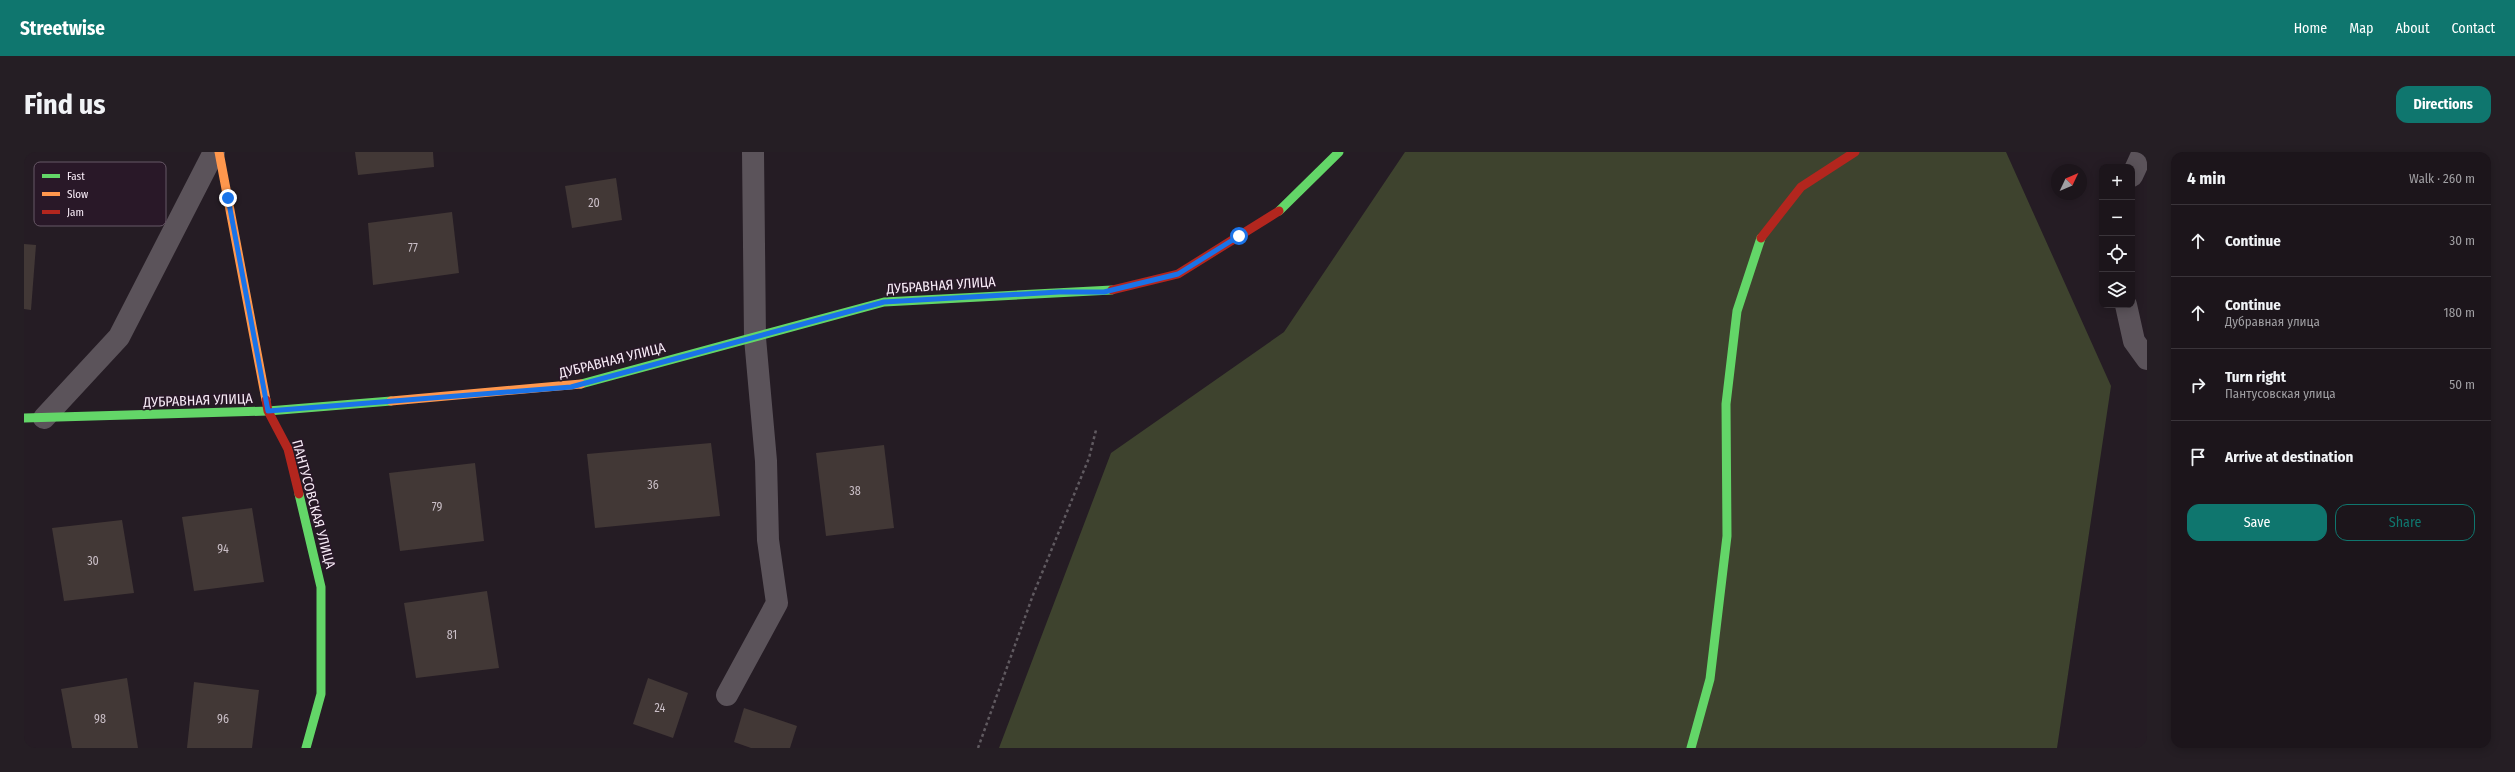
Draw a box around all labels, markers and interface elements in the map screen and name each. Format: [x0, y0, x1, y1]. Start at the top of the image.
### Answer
text: Streetwise [20, 17, 105, 40]
text: Home [2294, 20, 2327, 37]
text: Map [2349, 20, 2373, 37]
text: About [2395, 20, 2430, 37]
text: Contact [2452, 20, 2495, 37]
button: Directions [2396, 86, 2491, 123]
text: Find us [24, 88, 106, 121]
legend [34, 162, 166, 226]
north arrow [2051, 164, 2087, 200]
map controls [2099, 164, 2135, 308]
button: + [2099, 164, 2135, 200]
text: 4 min [2187, 168, 2226, 189]
text: Fast [67, 170, 85, 183]
text: Walk · 260 m [2409, 171, 2475, 186]
text: Slow [67, 188, 88, 201]
route end [219, 189, 237, 207]
house number: 20 [588, 196, 600, 210]
button: − [2099, 200, 2135, 236]
text: Jam [67, 206, 84, 219]
route start [1230, 227, 1248, 245]
icon: ahead [2187, 230, 2209, 252]
text: Continue [2225, 232, 2281, 250]
text: 30 m [2449, 233, 2475, 248]
button: locate [2099, 236, 2135, 272]
house number: 77 [408, 241, 418, 255]
button: layers [2099, 272, 2135, 308]
street label: ДУБРАВНАЯ УЛИЦА [885, 273, 997, 298]
text: Continue [2225, 296, 2281, 314]
icon: ahead [2187, 302, 2209, 324]
text: 180 m [2444, 305, 2475, 320]
text: Дубравная улица [2225, 314, 2320, 329]
street label: ДУБРАВНАЯ УЛИЦА [556, 339, 668, 382]
text: Turn right [2225, 368, 2286, 386]
icon: right [2187, 374, 2209, 396]
text: 50 m [2449, 377, 2475, 392]
text: Пантусовская улица [2225, 386, 2336, 401]
street label: ДУБРАВНАЯ УЛИЦА [142, 390, 254, 411]
street label: ПАНТУСОВСКАЯ УЛИЦА [288, 438, 339, 571]
icon: arrive [2187, 446, 2209, 468]
text: Arrive at destination [2225, 448, 2353, 466]
house number: 36 [647, 478, 659, 492]
house number: 38 [849, 484, 861, 498]
house number: 79 [432, 500, 442, 514]
button: Save [2187, 504, 2327, 541]
button: Share [2335, 504, 2475, 541]
house number: 94 [217, 542, 229, 556]
house number: 30 [87, 554, 99, 568]
house number: 81 [447, 628, 457, 642]
house number: 24 [655, 701, 666, 715]
house number: 98 [94, 712, 106, 726]
house number: 96 [217, 712, 229, 726]

